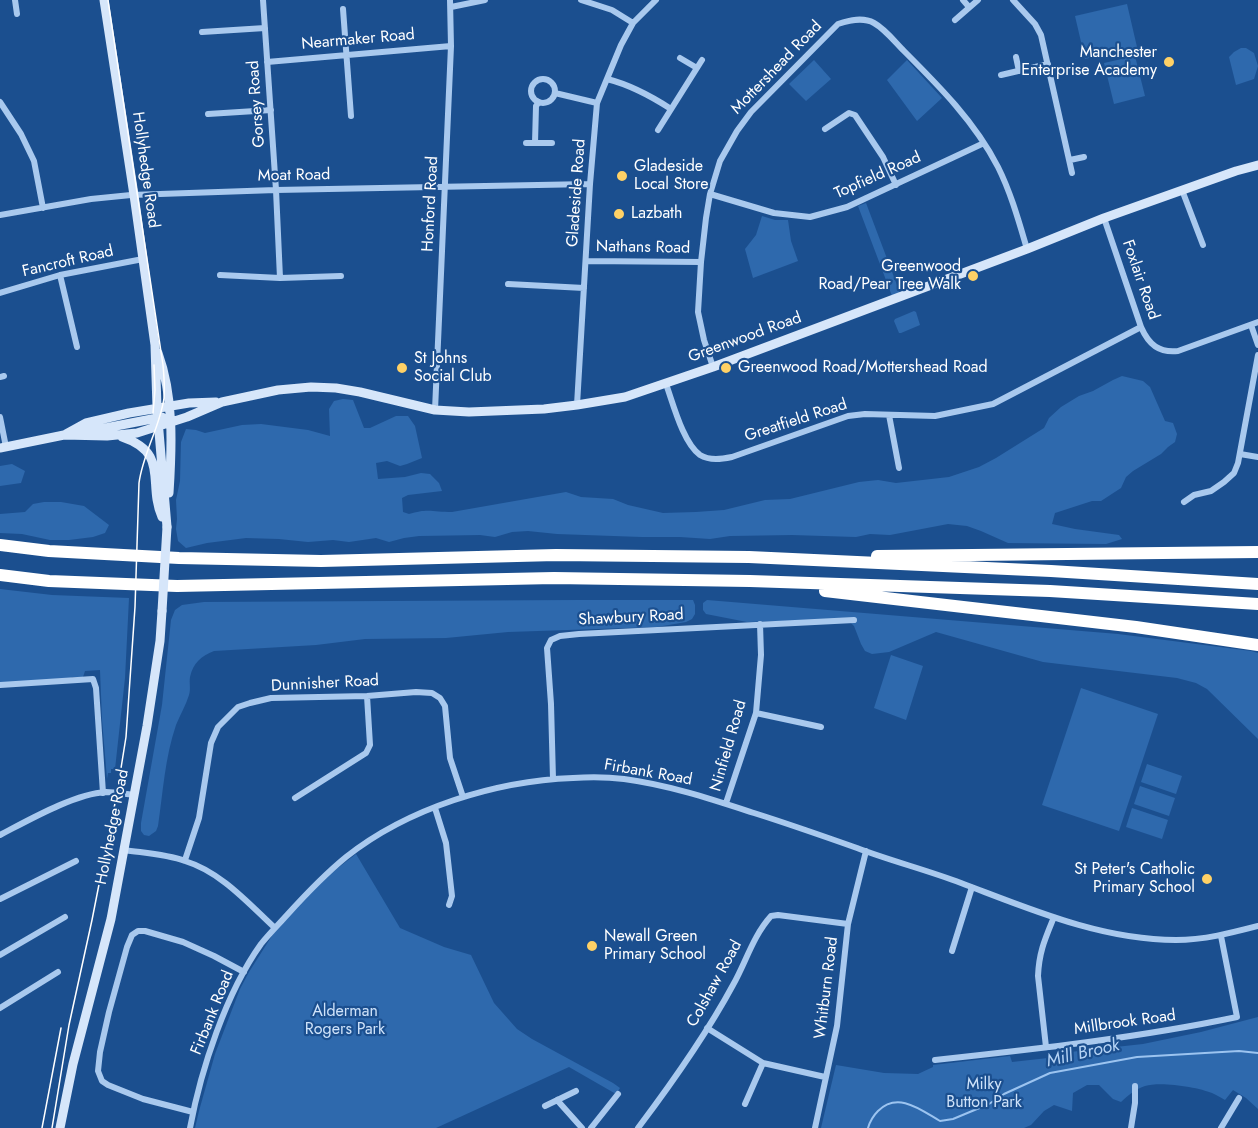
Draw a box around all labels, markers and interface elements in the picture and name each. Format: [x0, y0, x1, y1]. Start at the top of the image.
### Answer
street label: Mottershead Road [728, 17, 826, 119]
street label: Nearmaker Road [300, 25, 416, 55]
place label: Manchester Enterprise Academy [1021, 43, 1157, 81]
marker: Manchester Enterprise Academy [1162, 55, 1176, 69]
street label: Gorsey Road [244, 60, 270, 148]
street label: Hollyhedge Road [127, 111, 163, 229]
street label: Gladeside Road [564, 138, 590, 248]
street label: Topfield Road [832, 148, 924, 204]
street label: Honford Road [419, 156, 443, 252]
place label: Gladeside Local Store [634, 157, 709, 195]
street label: Moat Road [258, 166, 330, 186]
marker: Gladeside Local Store [615, 169, 629, 183]
place label: Lazbath [631, 204, 682, 224]
marker: Lazbath [612, 207, 626, 221]
street label: Nathans Road [596, 238, 690, 258]
street label: Foxlair Road [1117, 238, 1163, 322]
street label: Fancroft Road [21, 242, 115, 282]
place label: Greenwood Road/Pear Tree Walk [818, 257, 961, 295]
marker: Greenwood Road/Pear Tree Walk [966, 269, 980, 283]
street label: Greenwood Road [686, 309, 804, 367]
place label: St Johns Social Club [414, 349, 492, 387]
place label: Greenwood Road/Mottershead Road [738, 358, 988, 378]
marker: St Johns Social Club [395, 361, 409, 375]
marker: Greenwood Road/Mottershead Road [719, 361, 733, 375]
street label: Greatfield Road [742, 395, 850, 447]
street label: Shawbury Road [578, 606, 684, 630]
street label: Dunnisher Road [271, 672, 379, 696]
street label: Ninfield Road [707, 698, 751, 794]
street label: Firbank Road [602, 756, 694, 790]
street label: Hollyhedge Road [92, 768, 134, 886]
place label: St Peter's Catholic Primary School [1074, 860, 1195, 898]
marker: St Peter's Catholic Primary School [1200, 872, 1214, 886]
place label: Newall Green Primary School [604, 927, 706, 965]
street label: Whitburn Road [811, 936, 843, 1040]
street label: Colshaw Road [683, 937, 747, 1031]
marker: Newall Green Primary School [585, 939, 599, 953]
street label: Firbank Road [187, 968, 239, 1058]
park label: Alderman Rogers Park [305, 1002, 385, 1040]
street label: Millbrook Road [1073, 1006, 1177, 1040]
water label: Mill Brook [1044, 1035, 1122, 1073]
park label: Milky Button Park [946, 1075, 1022, 1113]

